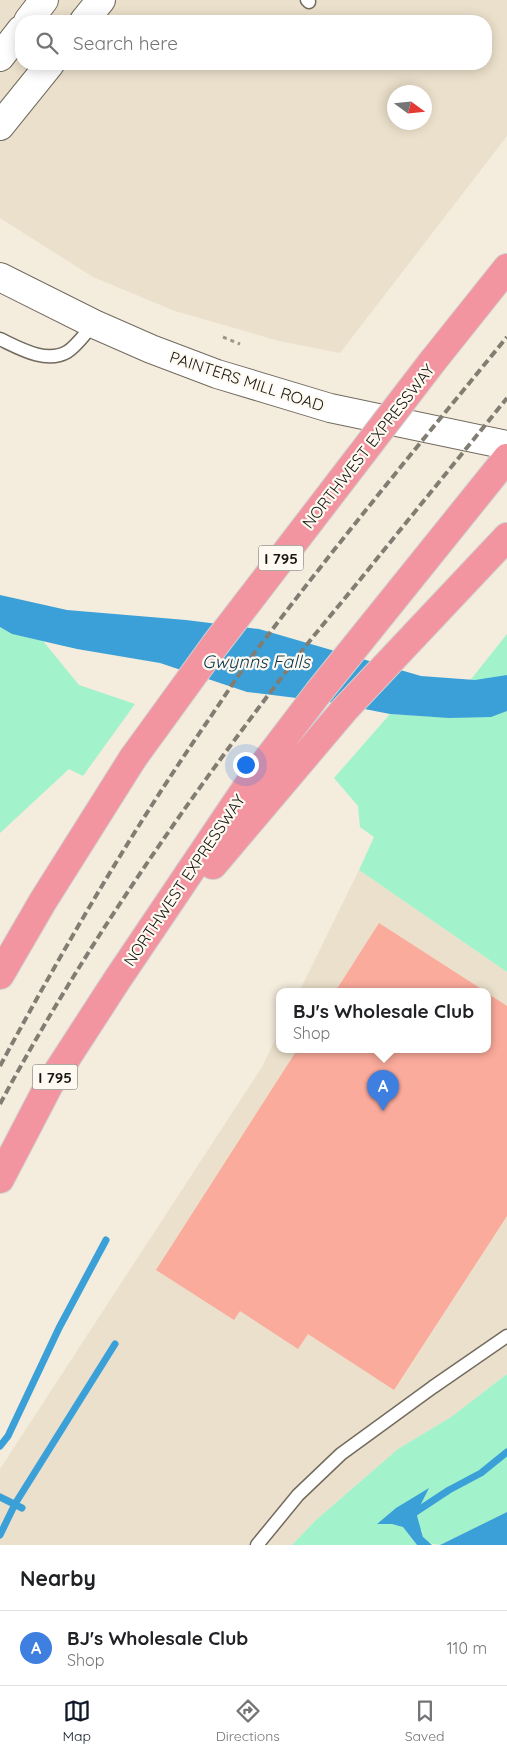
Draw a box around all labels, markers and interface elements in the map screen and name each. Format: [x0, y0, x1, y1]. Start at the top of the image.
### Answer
search box [15, 15, 492, 70]
icon: search [33, 29, 61, 57]
text: Search here [73, 31, 178, 55]
north arrow [387, 85, 432, 130]
street label: PAINTERS MILL ROAD [167, 347, 327, 415]
street label: NORTHWEST EXPRESSWAY [298, 360, 438, 532]
road number: I 795 [258, 546, 304, 570]
water label: Gwynns Falls [202, 650, 311, 673]
your location [233, 752, 259, 778]
street label: NORTHWEST EXPRESSWAY [119, 790, 249, 970]
popup [276, 988, 491, 1053]
text: BJ's Wholesale Club [293, 999, 474, 1023]
text: Shop [293, 1023, 330, 1043]
road number: I 795 [32, 1064, 78, 1090]
pin: A [367, 1070, 399, 1111]
text: Nearby [20, 1565, 96, 1591]
text: BJ's Wholesale Club [67, 1626, 248, 1650]
text: A [31, 1638, 41, 1658]
text: 110 m [447, 1638, 487, 1658]
text: Shop [67, 1650, 104, 1670]
tab: Map [62, 1697, 91, 1745]
tab: Directions [216, 1697, 280, 1745]
tab: Saved [405, 1697, 445, 1745]

